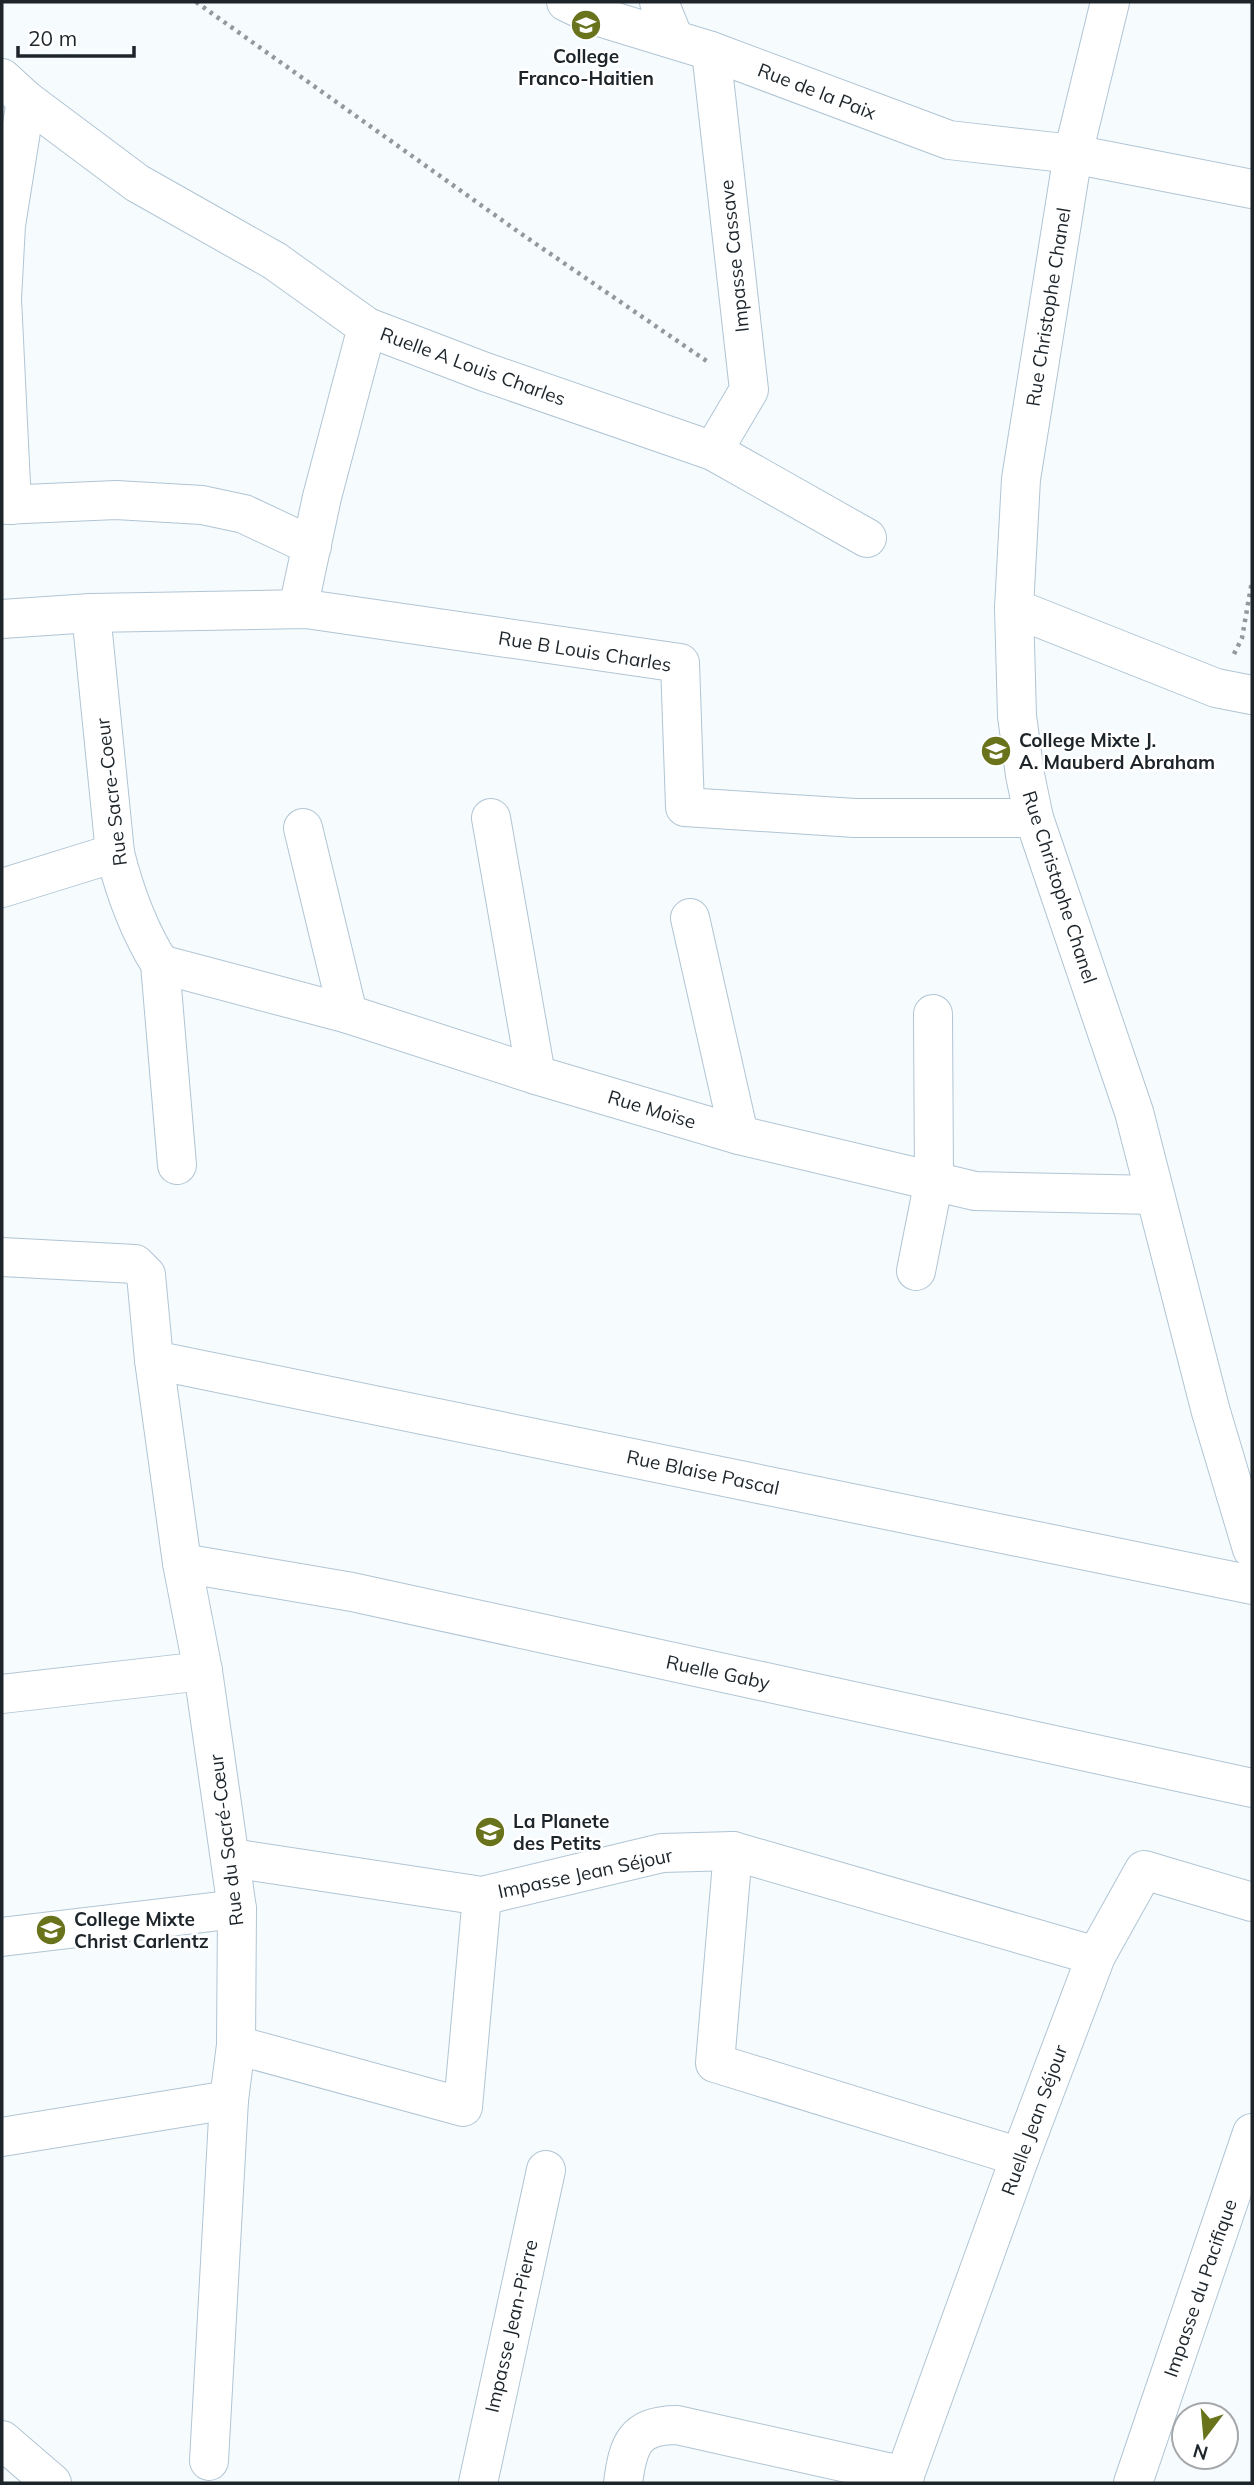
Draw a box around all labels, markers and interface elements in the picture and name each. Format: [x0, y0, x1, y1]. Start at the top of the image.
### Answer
school or university icon: College Franco-Haitien [569, 8, 603, 42]
scale bar [18, 14, 133, 58]
text: 20 m [28, 25, 77, 51]
place label: College Franco-Haitien [518, 44, 654, 90]
street label: Rue de la Paix [754, 57, 880, 125]
street label: Impasse Cassave [714, 179, 754, 333]
street label: Rue Christophe Chanel [1020, 206, 1076, 408]
street label: Ruelle A Louis Charles [377, 321, 569, 411]
street label: Rue B Louis Charles [497, 625, 673, 677]
street label: Rue Sacre-Coeur [90, 717, 132, 867]
place label: College Mixte J. A. Mauberd Abraham [1019, 728, 1215, 774]
school or university icon: College Mixte J. A. Mauberd Abraham [979, 734, 1013, 768]
street label: Rue Christophe Chanel [1018, 788, 1102, 986]
street label: Rue Moïse [605, 1084, 699, 1134]
street label: Rue Blaise Pascal [624, 1444, 782, 1500]
street label: Ruelle Gaby [664, 1649, 772, 1695]
street label: Rue du Sacré-Cœur [204, 1753, 248, 1927]
place label: La Planete des Petits [513, 1809, 609, 1855]
school or university icon: La Planete des Petits [473, 1815, 507, 1849]
street label: Impasse Jean Séjour [495, 1843, 675, 1903]
place label: College Mixte Christ Carlentz [74, 1907, 209, 1953]
school or university icon: College Mixte Christ Carlentz [34, 1913, 68, 1947]
street label: Ruelle Jean Séjour [996, 2041, 1072, 2198]
street label: Impasse du Pacifique [1158, 2196, 1242, 2380]
street label: Impasse Jean-Pierre [479, 2237, 543, 2415]
north arrow [1170, 2401, 1240, 2471]
text: N [1190, 2439, 1211, 2466]

